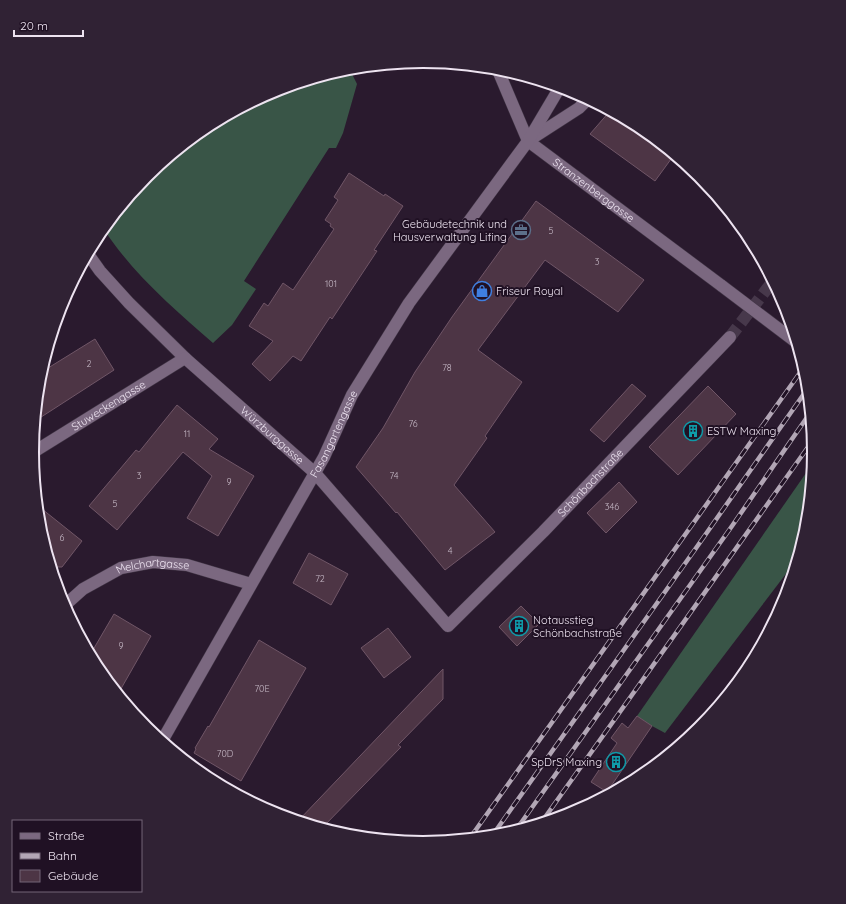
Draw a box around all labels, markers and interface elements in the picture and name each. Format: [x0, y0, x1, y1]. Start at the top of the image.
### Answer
scale bar [14, 12, 83, 38]
text: 20 m [20, 18, 48, 33]
street label: Stranzenberggasse [550, 155, 637, 225]
place label: Gebäudetechnik und Hausverwaltung Lifing [393, 217, 507, 244]
office icon: Gebäudetechnik und Hausverwaltung Lifing [510, 219, 532, 241]
house number: 5 [549, 225, 554, 236]
house number: 3 [595, 256, 600, 267]
house number: 101 [325, 278, 337, 289]
shop icon: Friseur Royal [471, 280, 493, 302]
place label: Friseur Royal [496, 284, 563, 298]
house number: 2 [87, 358, 92, 369]
house number: 78 [442, 362, 452, 373]
street label: Stuweckengasse [69, 377, 148, 434]
street label: Fasangartengasse [307, 387, 360, 480]
street label: Würzburggasse [238, 403, 307, 467]
house number: 76 [408, 418, 418, 429]
building icon: ESTW Maxing [682, 420, 704, 442]
place label: ESTW Maxing [707, 424, 776, 438]
house number: 11 [184, 428, 190, 439]
street label: Schönbachstraße [555, 446, 626, 519]
house number: 3 [137, 470, 142, 481]
house number: 74 [389, 470, 399, 481]
house number: 9 [226, 476, 232, 487]
house number: 5 [113, 498, 118, 509]
house number: 346 [605, 501, 619, 512]
house number: 6 [60, 532, 65, 543]
house number: 4 [448, 545, 453, 556]
street label: Melchartgasse [113, 555, 190, 577]
house number: 72 [315, 573, 325, 584]
place label: Notausstieg Schönbachstraße [533, 613, 622, 640]
building icon: Notausstieg Schönbachstraße [508, 615, 530, 637]
house number: 9 [118, 640, 124, 651]
house number: 70E [254, 683, 270, 694]
house number: 70D [217, 748, 234, 759]
building icon: SpDrS Maxing [605, 751, 627, 773]
place label: SpDrS Maxing [531, 755, 602, 769]
legend [12, 820, 142, 892]
text: Straße [48, 828, 85, 843]
text: Bahn [48, 848, 77, 863]
text: Gebäude [48, 868, 99, 883]

